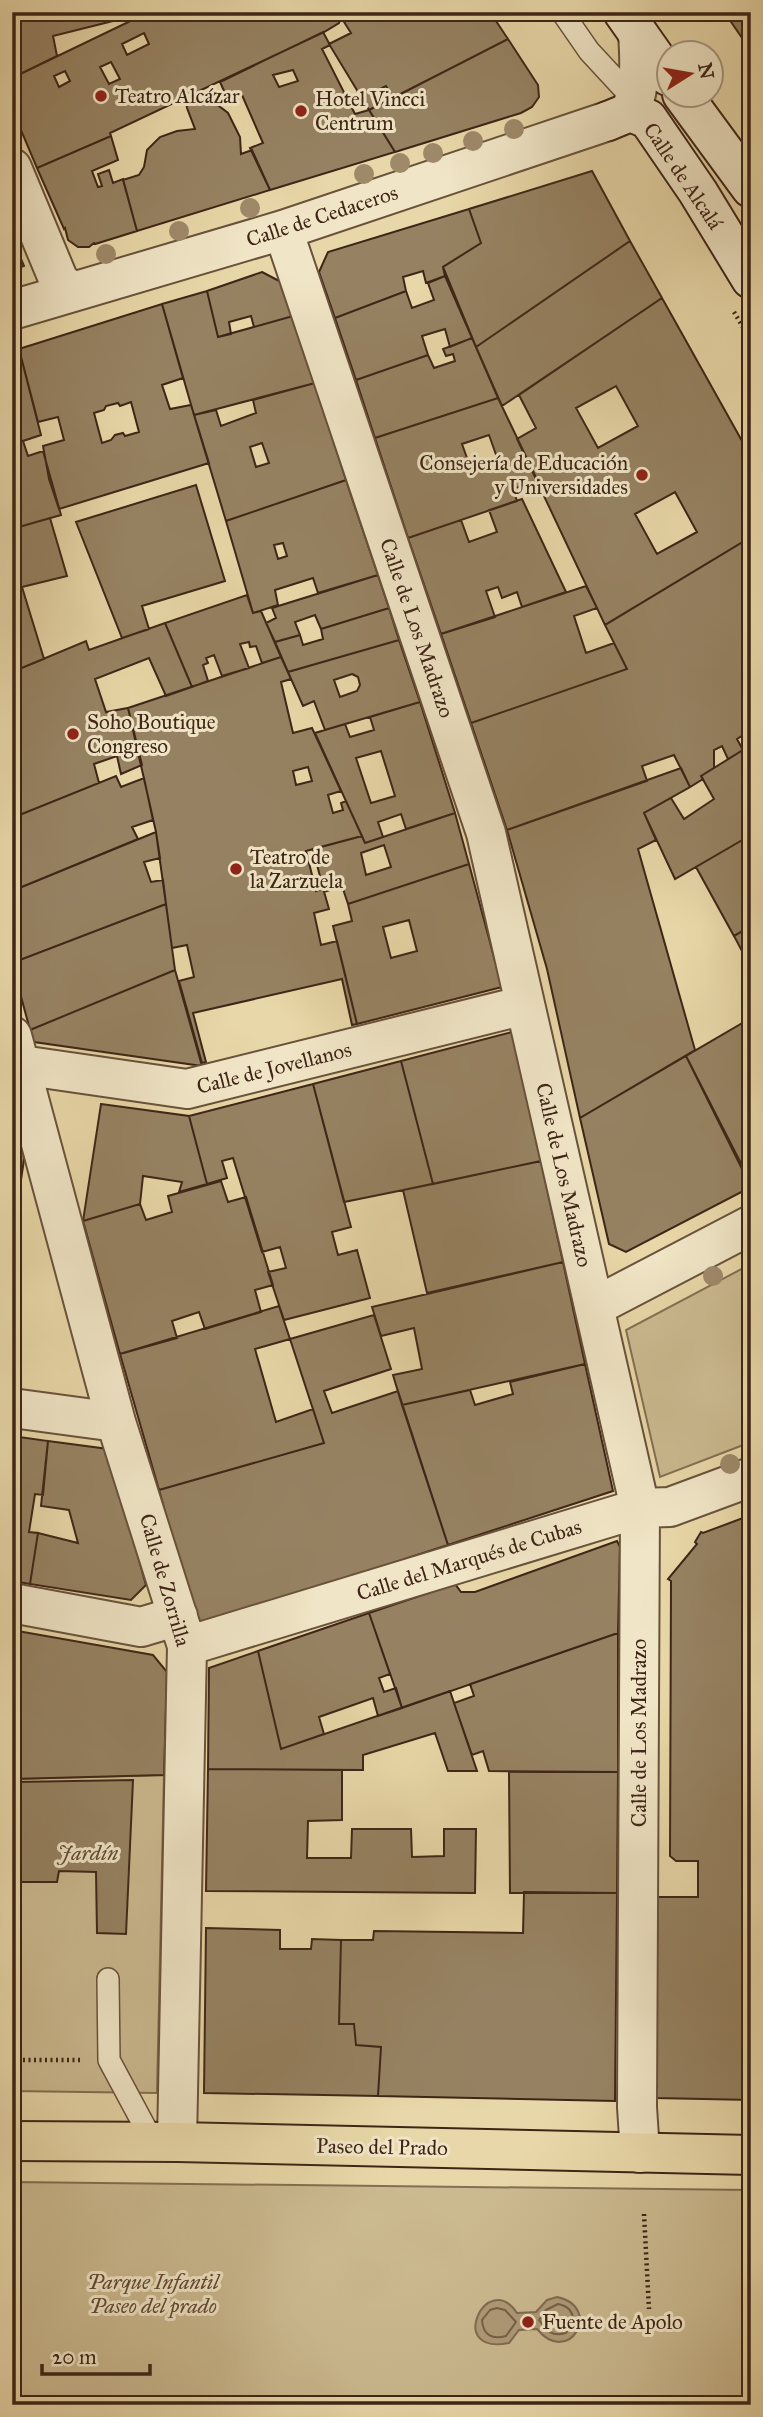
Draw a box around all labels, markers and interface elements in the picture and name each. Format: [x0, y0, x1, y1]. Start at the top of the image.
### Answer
north arrow [654, 38, 724, 108]
text: N [693, 61, 719, 81]
place label: Teatro Alcázar [115, 83, 240, 109]
place label: Hotel Vincci Centrum [315, 86, 425, 136]
marker: Teatro Alcázar [93, 88, 109, 104]
marker: Hotel Vincci Centrum [293, 103, 309, 119]
street label: Calle de Alcalá [638, 117, 728, 235]
street label: Calle de Cedaceros [243, 179, 401, 253]
place label: Consejería de Educación y Universidades [419, 450, 628, 500]
marker: Consejería de Educación y Universidades [634, 467, 650, 483]
street label: Calle de Los Madrazo [374, 535, 460, 721]
place label: Soho Boutique Congreso [87, 709, 216, 759]
marker: Soho Boutique Congreso [65, 726, 81, 742]
place label: Teatro de la Zarzuela [250, 844, 343, 894]
marker: Teatro de la Zarzuela [228, 861, 244, 877]
street label: Calle de Jovellanos [194, 1036, 354, 1100]
street label: Calle de Los Madrazo [530, 1080, 598, 1270]
street label: Calle de Zorrilla [134, 1511, 196, 1650]
street label: Calle del Marqués de Cubas [353, 1513, 585, 1607]
street label: Calle de Los Madrazo [626, 1639, 652, 1827]
park label: Jardín [57, 1840, 118, 1866]
street label: Paseo del Prado [316, 2133, 448, 2161]
park label: Parque Infantil Paseo del prado [87, 2269, 221, 2319]
place label: Fuente de Apolo [542, 2309, 683, 2335]
marker: Fuente de Apolo [520, 2314, 536, 2330]
scale bar [42, 2333, 150, 2377]
text: 20 m [52, 2344, 97, 2370]

